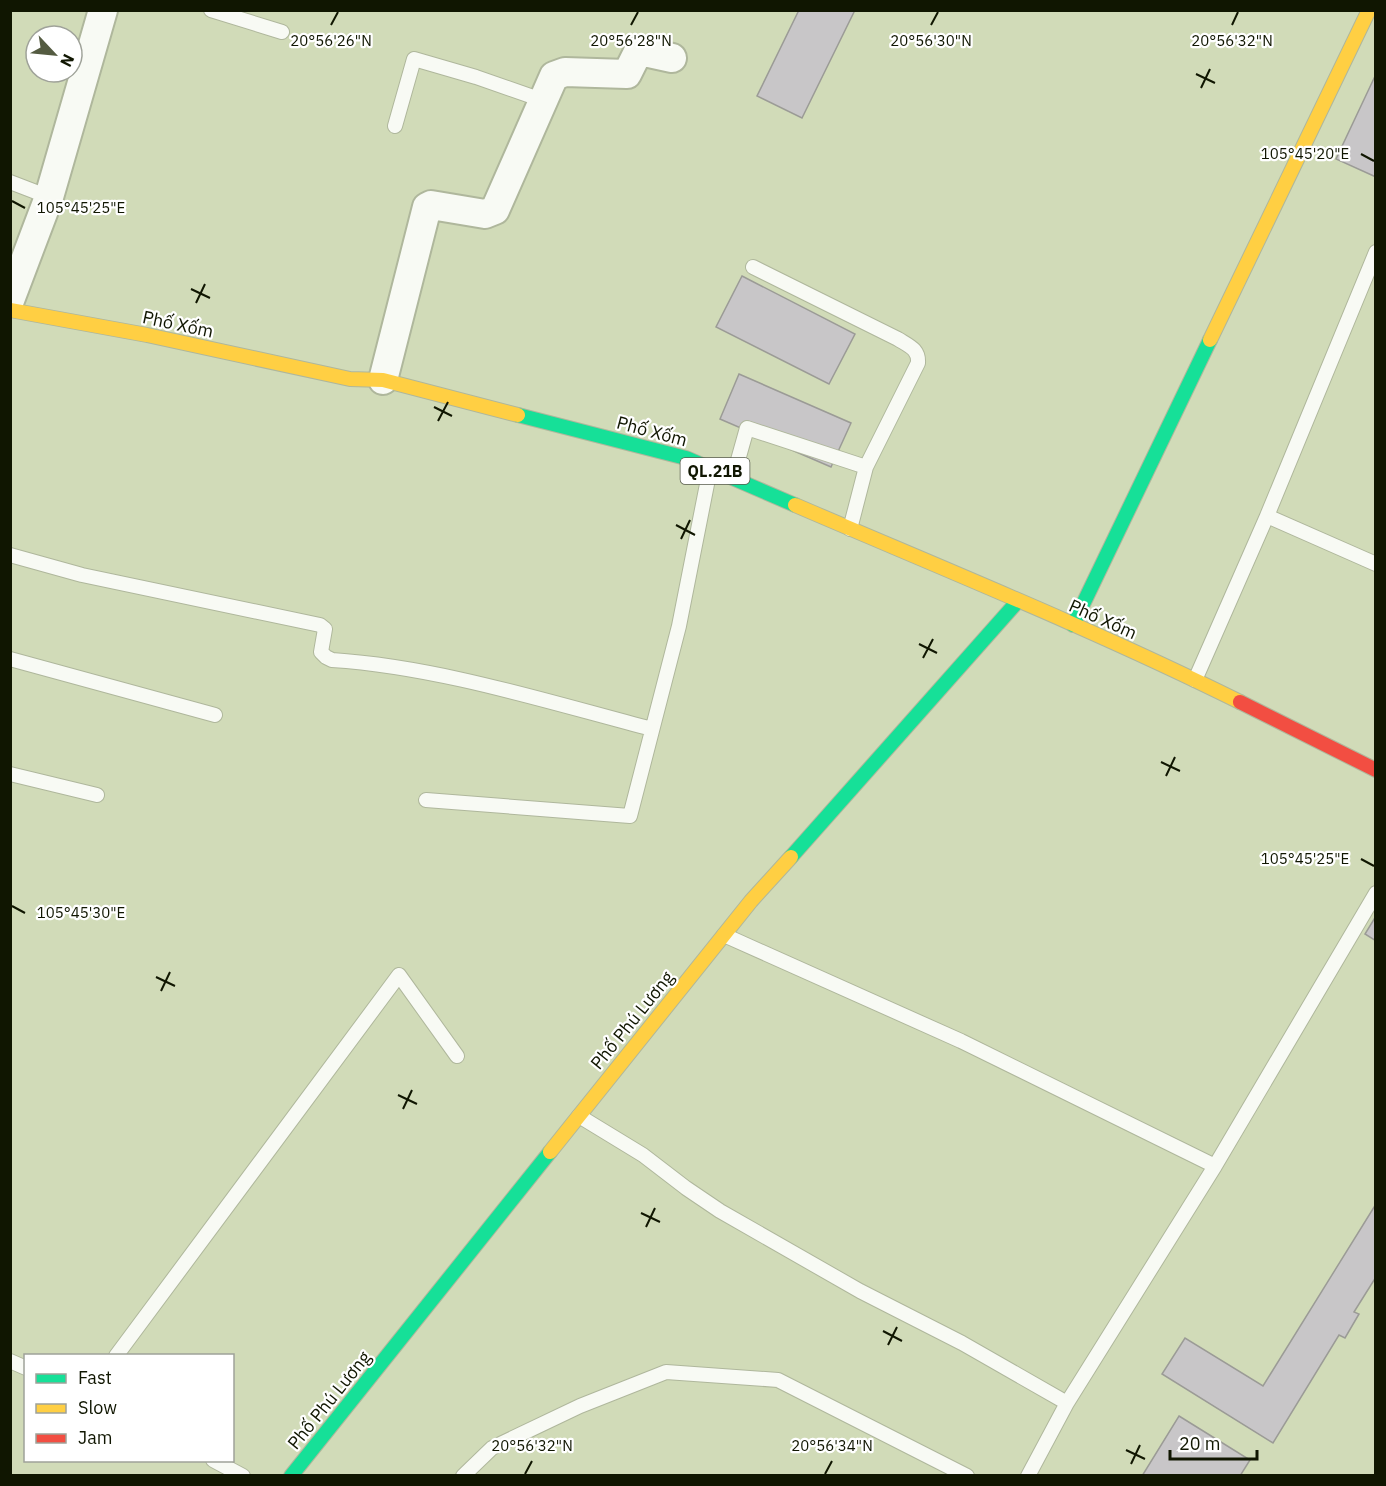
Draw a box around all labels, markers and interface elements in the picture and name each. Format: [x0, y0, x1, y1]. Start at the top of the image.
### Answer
north arrow [24, 24, 84, 84]
text: 20°56'26"N [290, 31, 372, 50]
text: 20°56'28"N [590, 31, 672, 50]
text: 20°56'30"N [890, 31, 972, 50]
text: 20°56'32"N [1191, 31, 1273, 50]
text: N [56, 51, 79, 70]
text: 105°45'20"E [1261, 144, 1349, 163]
text: 105°45'25"E [37, 198, 125, 217]
street label: Phố Xốm [140, 305, 216, 343]
street label: Phố Xốm [614, 411, 690, 451]
road number: QL.21B [680, 458, 750, 484]
street label: Phố Xốm [1065, 594, 1141, 644]
text: 105°45'25"E [1261, 849, 1349, 868]
text: 105°45'30"E [37, 903, 125, 922]
street label: Phố Phú Lương [585, 966, 679, 1074]
street label: Phố Phú Lương [282, 1346, 376, 1454]
legend [24, 1354, 234, 1462]
text: Fast [78, 1366, 112, 1389]
text: Slow [78, 1396, 117, 1419]
scale bar [1170, 1423, 1257, 1461]
text: Jam [78, 1426, 113, 1449]
text: 20 m [1179, 1432, 1221, 1455]
text: 20°56'32"N [491, 1436, 573, 1455]
text: 20°56'34"N [791, 1436, 873, 1455]

